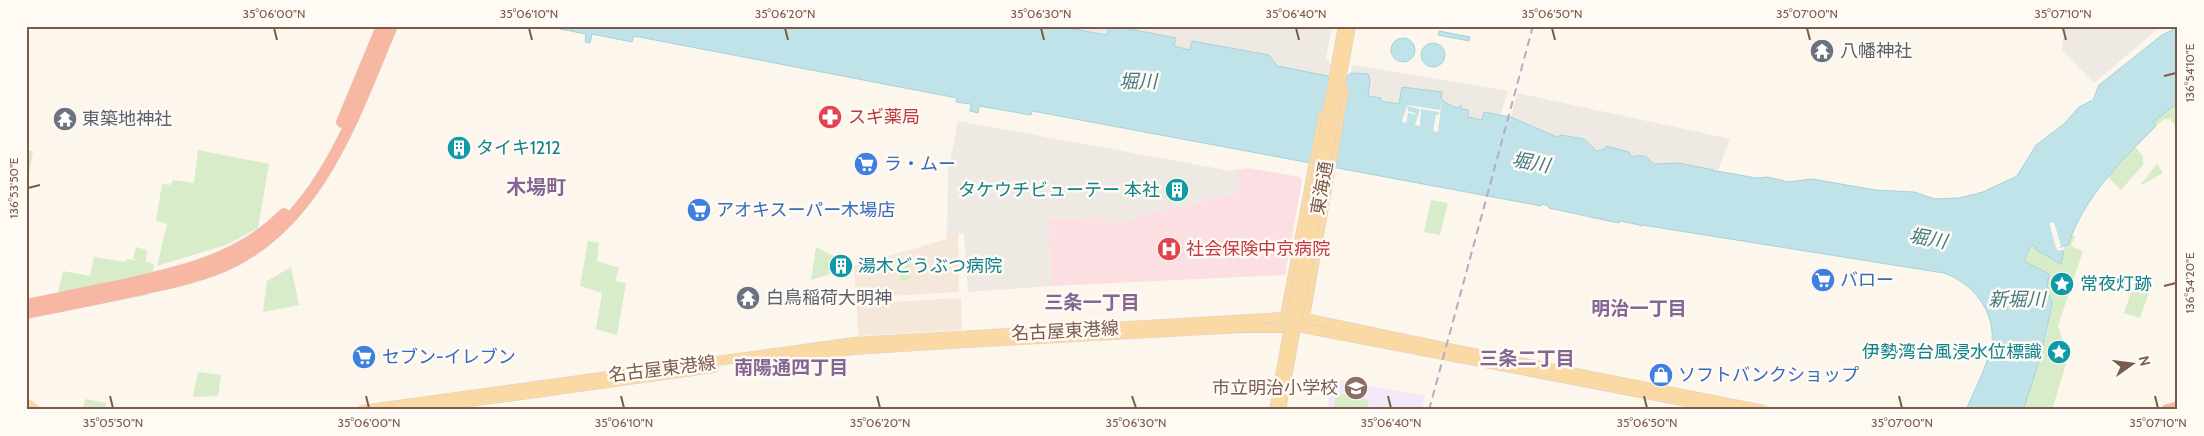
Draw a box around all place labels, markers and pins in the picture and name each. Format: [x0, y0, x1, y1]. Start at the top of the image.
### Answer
temple icon: 八幡神社 [1809, 38, 1835, 64]
place label: 八幡神社 [1840, 40, 1912, 62]
pharmacy icon: スギ薬局 [817, 104, 843, 130]
temple icon: 東築地神社 [52, 106, 78, 132]
place label: スギ薬局 [848, 106, 920, 128]
place label: 東築地神社 [82, 108, 172, 130]
building icon: タイキ1212 [446, 135, 472, 161]
place label: タイキ1212 [476, 137, 561, 159]
supermarket icon: ラ・ムー [853, 151, 879, 177]
place label: ラ・ムー [884, 153, 956, 175]
building icon: タケウチビューテー 本社 [1164, 177, 1190, 203]
place label: タケウチビューテー 本社 [958, 179, 1160, 201]
supermarket icon: アオキスーパー木場店 [686, 197, 712, 223]
place label: アオキスーパー木場店 [716, 199, 895, 221]
hospital icon: 社会保険中京病院 [1156, 236, 1182, 262]
place label: 社会保険中京病院 [1186, 238, 1330, 260]
building icon: 湯木どうぶつ病院 [828, 253, 854, 279]
place label: 湯木どうぶつ病院 [858, 255, 1002, 277]
supermarket icon: バロー [1810, 267, 1836, 293]
place label: バロー [1840, 269, 1894, 291]
place icon: 常夜灯跡 [2049, 271, 2075, 297]
place label: 常夜灯跡 [2080, 273, 2152, 295]
temple icon: 白鳥稲荷大明神 [735, 285, 761, 311]
place label: 白鳥稲荷大明神 [766, 287, 892, 309]
place icon: 伊勢湾台風浸水位標識 [2046, 339, 2072, 365]
place label: 伊勢湾台風浸水位標識 [1862, 341, 2042, 363]
supermarket icon: セブン-イレブン [351, 344, 377, 370]
place label: セブン-イレブン [382, 346, 516, 368]
shop icon: ソフトバンクショップ [1648, 362, 1674, 388]
place label: ソフトバンクショップ [1678, 364, 1859, 386]
school or university icon: 市立明治小学校 [1343, 375, 1369, 401]
place label: 市立明治小学校 [1212, 377, 1338, 399]

